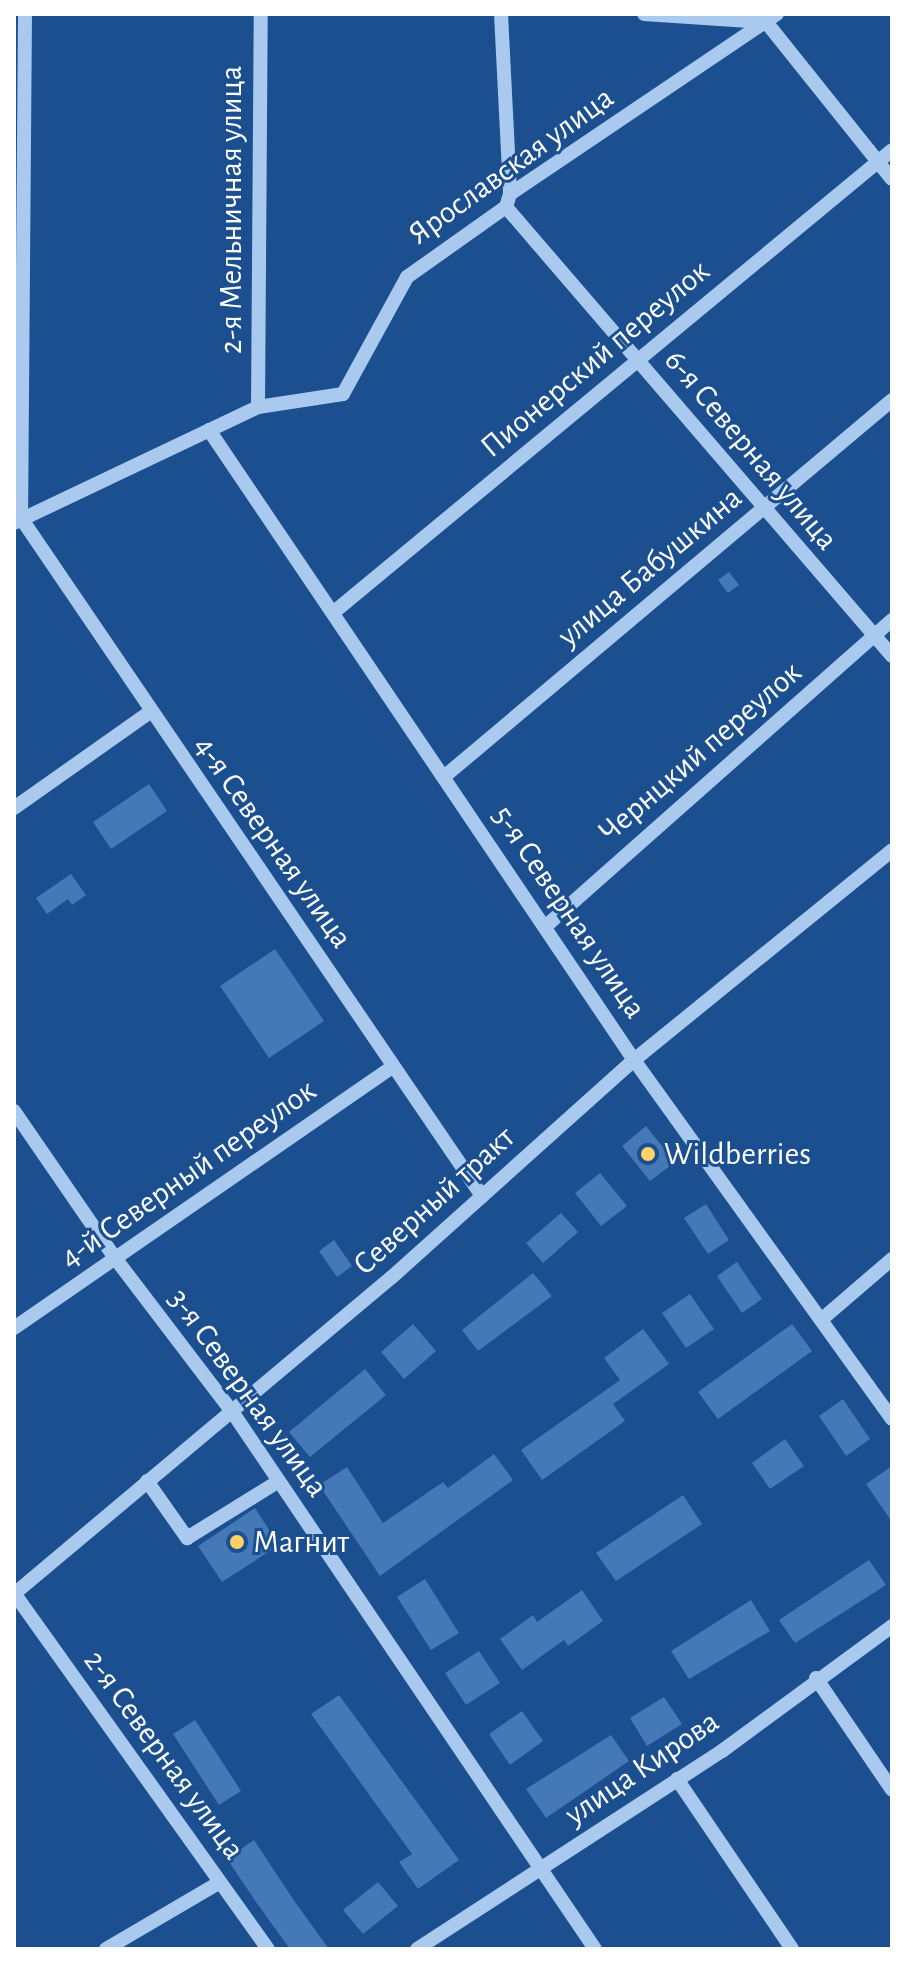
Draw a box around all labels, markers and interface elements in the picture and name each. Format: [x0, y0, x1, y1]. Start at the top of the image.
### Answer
street label: 2-я Мельничная улица [212, 66, 250, 354]
street label: Ярославская улица [401, 79, 621, 253]
street label: Пионерский переулок [473, 252, 717, 466]
street label: 6-я Северная улица [656, 342, 846, 558]
street label: улица Бабушкина [550, 479, 750, 655]
street label: Чернцкий переулок [591, 653, 809, 851]
street label: 4-я Северная улица [185, 728, 361, 956]
street label: 5-я Северная улица [484, 798, 654, 1026]
street label: 4-й Северный переулок [53, 1071, 323, 1277]
street label: Северный тракт [345, 1118, 523, 1284]
place label: Wildberries [664, 1135, 811, 1173]
marker: Wildberries [639, 1145, 657, 1163]
street label: 3-я Северная улица [160, 1281, 336, 1505]
place label: Магнит [253, 1523, 349, 1561]
marker: Магнит [228, 1533, 246, 1551]
street label: 2-я Северная улица [75, 1643, 253, 1867]
street label: улица Кирова [558, 1702, 726, 1834]

